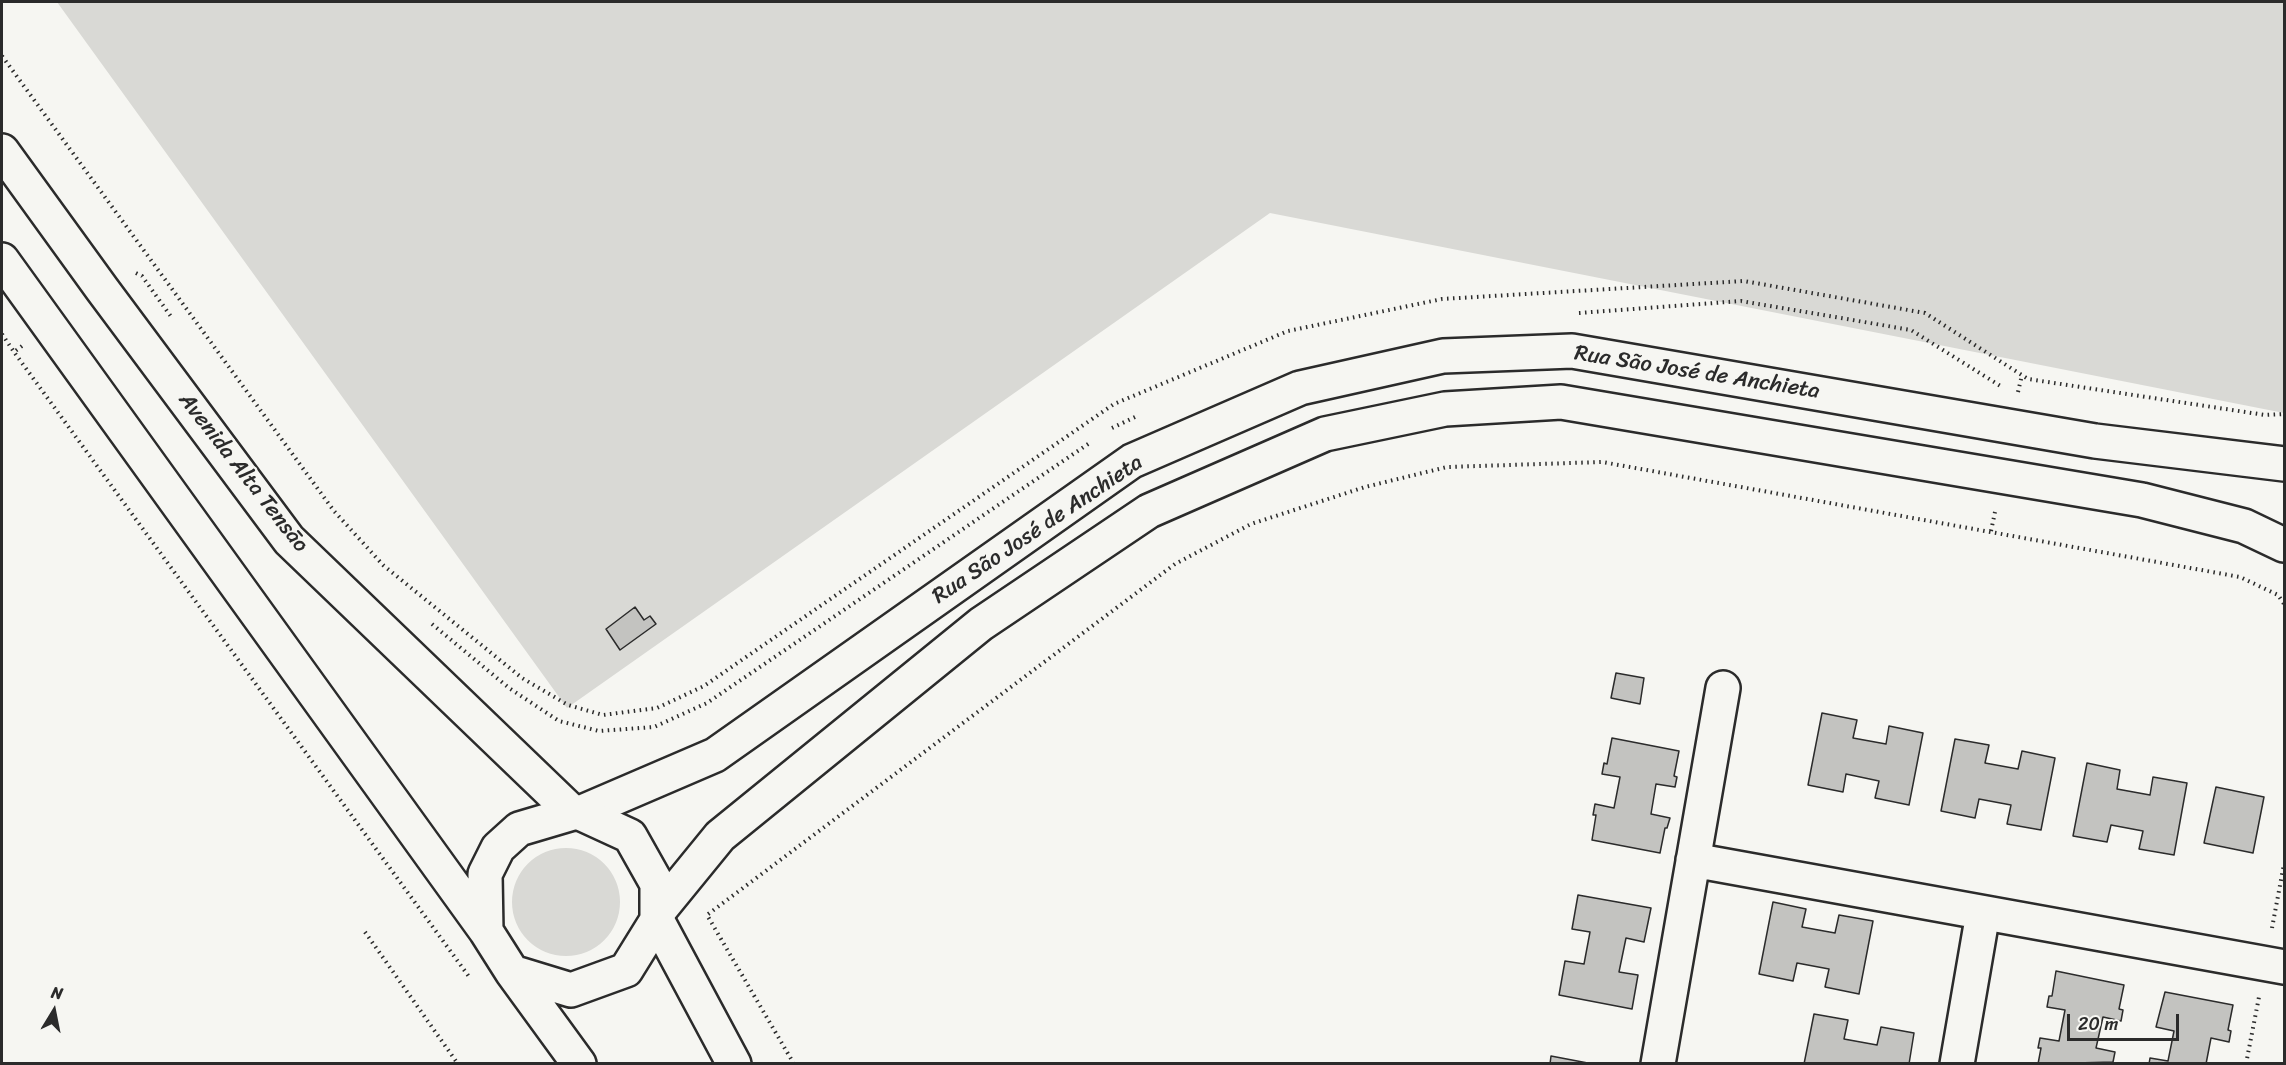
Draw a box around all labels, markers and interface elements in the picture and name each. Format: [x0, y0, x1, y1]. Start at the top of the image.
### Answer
street label: Rua São José de Anchieta [1573, 341, 1821, 405]
street label: Avenida Alta Tensāo [173, 388, 313, 558]
street label: Rua São José de Anchieta [928, 450, 1148, 610]
text: N [49, 978, 65, 1008]
north arrow [24, 981, 84, 1041]
scale bar [2070, 1002, 2182, 1040]
text: 20 m [2078, 1008, 2118, 1040]

